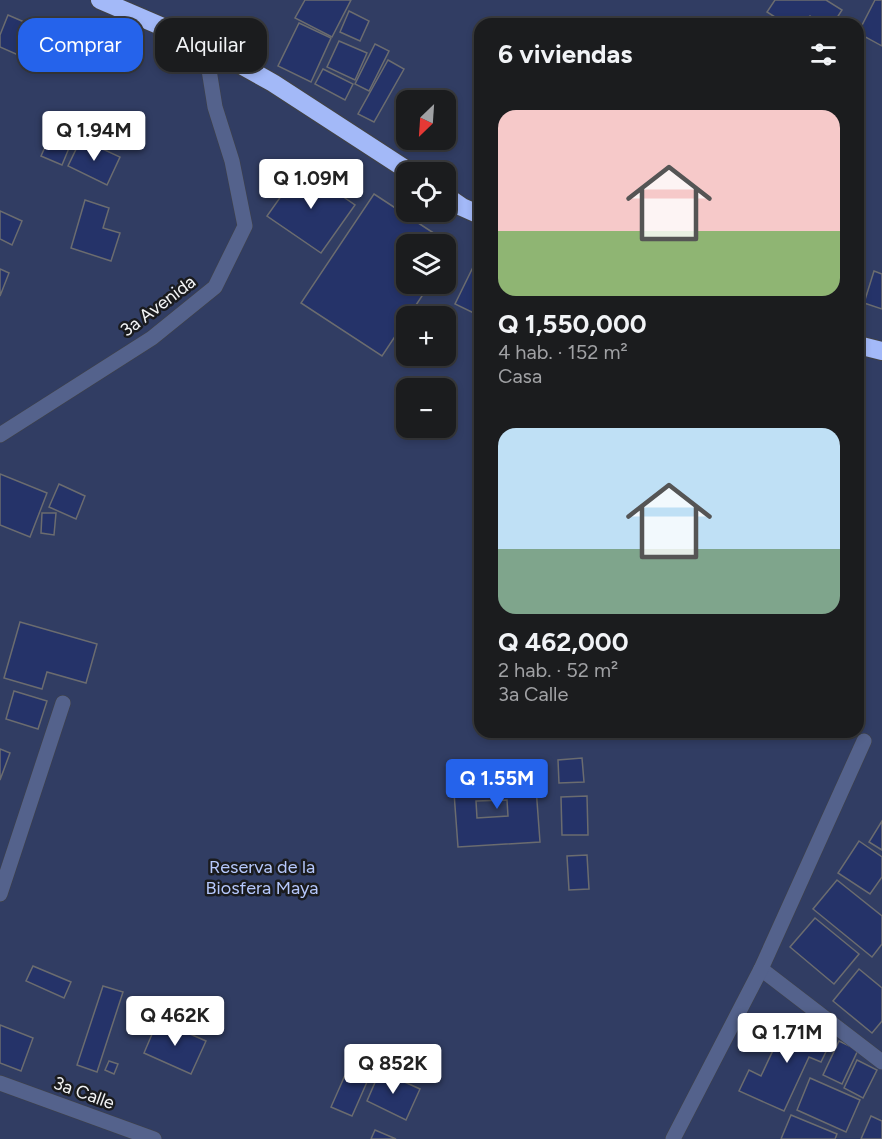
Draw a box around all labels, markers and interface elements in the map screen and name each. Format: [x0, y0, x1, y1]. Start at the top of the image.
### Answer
chip: Comprar [18, 18, 143, 72]
chip: Alquilar [155, 18, 267, 72]
text: 6 viviendas [498, 38, 632, 70]
icon: filters [807, 38, 840, 71]
north arrow [396, 90, 456, 150]
map controls [396, 90, 456, 438]
pin: Q 1.94M [39, 111, 149, 162]
text: Q 1.94M [56, 118, 132, 142]
icon: home [615, 149, 723, 257]
pin: Q 1.09M [256, 159, 366, 210]
button: locate [396, 162, 456, 222]
text: Q 1.09M [273, 166, 349, 190]
button: layers [396, 234, 456, 294]
street label: 3a Avenida [116, 271, 200, 341]
button: + [396, 306, 456, 366]
text: Q 1,550,000 [498, 308, 647, 340]
text: 4 hab. · 152 m² [498, 340, 628, 364]
text: Casa [498, 364, 542, 388]
button: − [396, 378, 456, 438]
icon: home [615, 467, 723, 575]
text: Q 462,000 [498, 626, 629, 658]
text: 2 hab. · 52 m² [498, 658, 618, 682]
text: 3a Calle [498, 682, 568, 706]
pin: Q 1.55M [442, 759, 552, 810]
text: Q 1.55M [460, 766, 534, 790]
park label: Reserva de la Biosfera Maya [206, 856, 318, 899]
pin: Q 462K [126, 996, 224, 1047]
text: Q 462K [140, 1003, 210, 1027]
pin: Q 1.71M [732, 1013, 842, 1064]
text: Q 1.71M [752, 1020, 822, 1044]
pin: Q 852K [344, 1044, 442, 1095]
text: Q 852K [358, 1051, 428, 1075]
street label: 3a Calle [50, 1072, 118, 1114]

